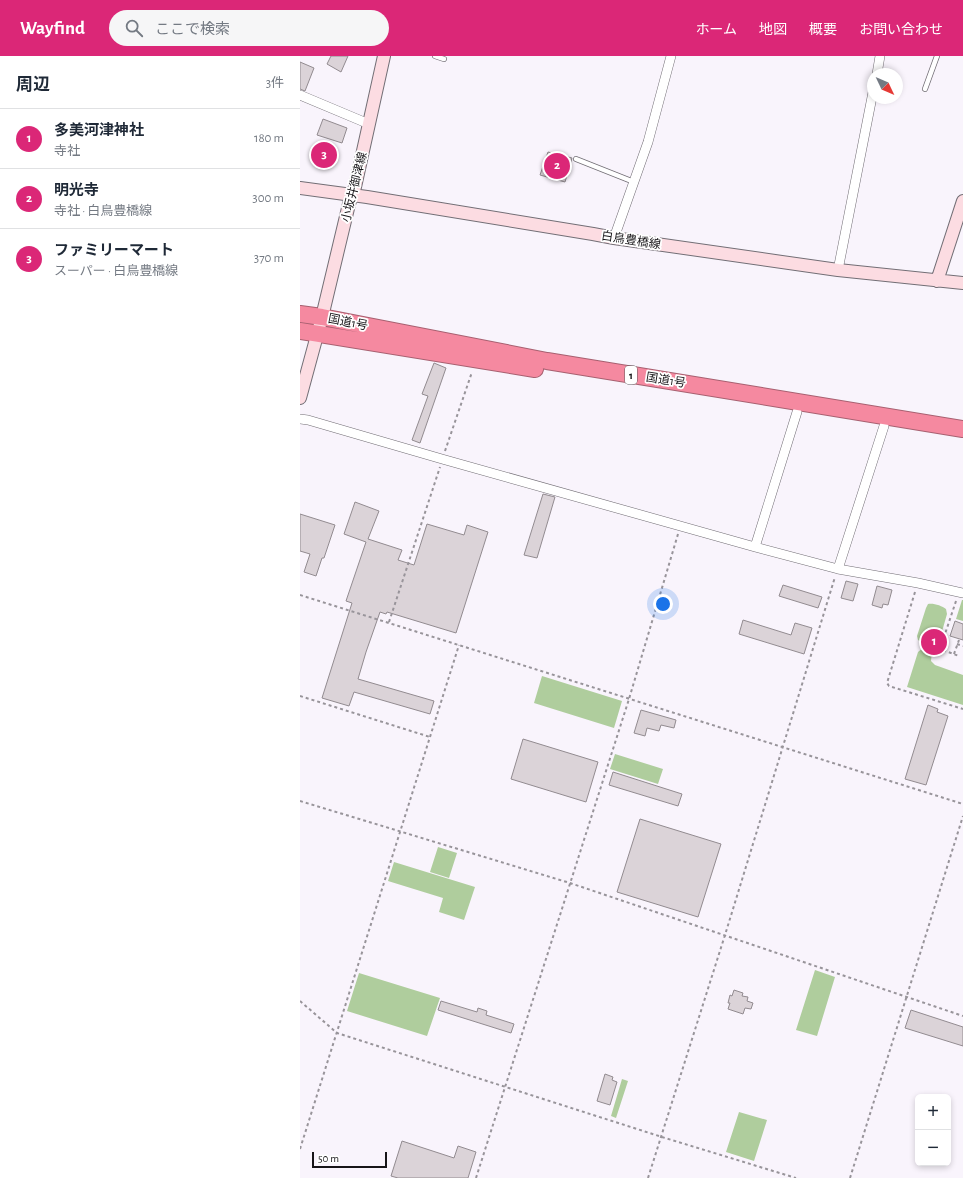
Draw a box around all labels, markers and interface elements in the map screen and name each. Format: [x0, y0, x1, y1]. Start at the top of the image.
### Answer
search box [109, 10, 389, 46]
icon: search [123, 17, 145, 39]
text: Wayfind [20, 19, 85, 38]
text: ここで検索 [155, 22, 230, 37]
text: ホーム [695, 23, 737, 37]
text: 地図 [759, 23, 787, 37]
text: 概要 [809, 23, 837, 37]
text: お問い合わせ [859, 23, 943, 37]
north arrow [867, 68, 903, 104]
text: 周辺 [16, 76, 50, 93]
text: 3件 [266, 77, 284, 90]
text: 多美河津神社 [54, 123, 144, 138]
text: 1 [27, 132, 31, 145]
text: 180 m [254, 132, 284, 145]
pin: 3 [311, 140, 337, 170]
text: 寺社 [54, 145, 80, 158]
street label: 小坂井御津線 [338, 150, 369, 223]
pin: 2 [544, 151, 570, 181]
text: 明光寺 [54, 183, 99, 198]
text: 2 [26, 192, 32, 205]
text: 300 m [252, 192, 284, 205]
text: 寺社 · 白鳥豊橋線 [54, 205, 152, 218]
street label: 白鳥豊橋線 [600, 228, 662, 251]
text: ファミリーマート [54, 243, 174, 258]
text: 3 [26, 252, 32, 265]
text: 370 m [254, 252, 284, 265]
text: スーパー · 白鳥豊橋線 [54, 265, 178, 278]
street label: 国道1号 [327, 311, 369, 332]
road number: 1 [625, 366, 637, 384]
street label: 国道1号 [645, 370, 687, 389]
your location [653, 594, 673, 614]
pin: 1 [921, 627, 947, 657]
map controls [915, 1094, 951, 1166]
button: + [915, 1094, 951, 1130]
button: − [915, 1130, 951, 1166]
scale bar [312, 1150, 387, 1169]
text: 50 m [318, 1153, 339, 1164]

